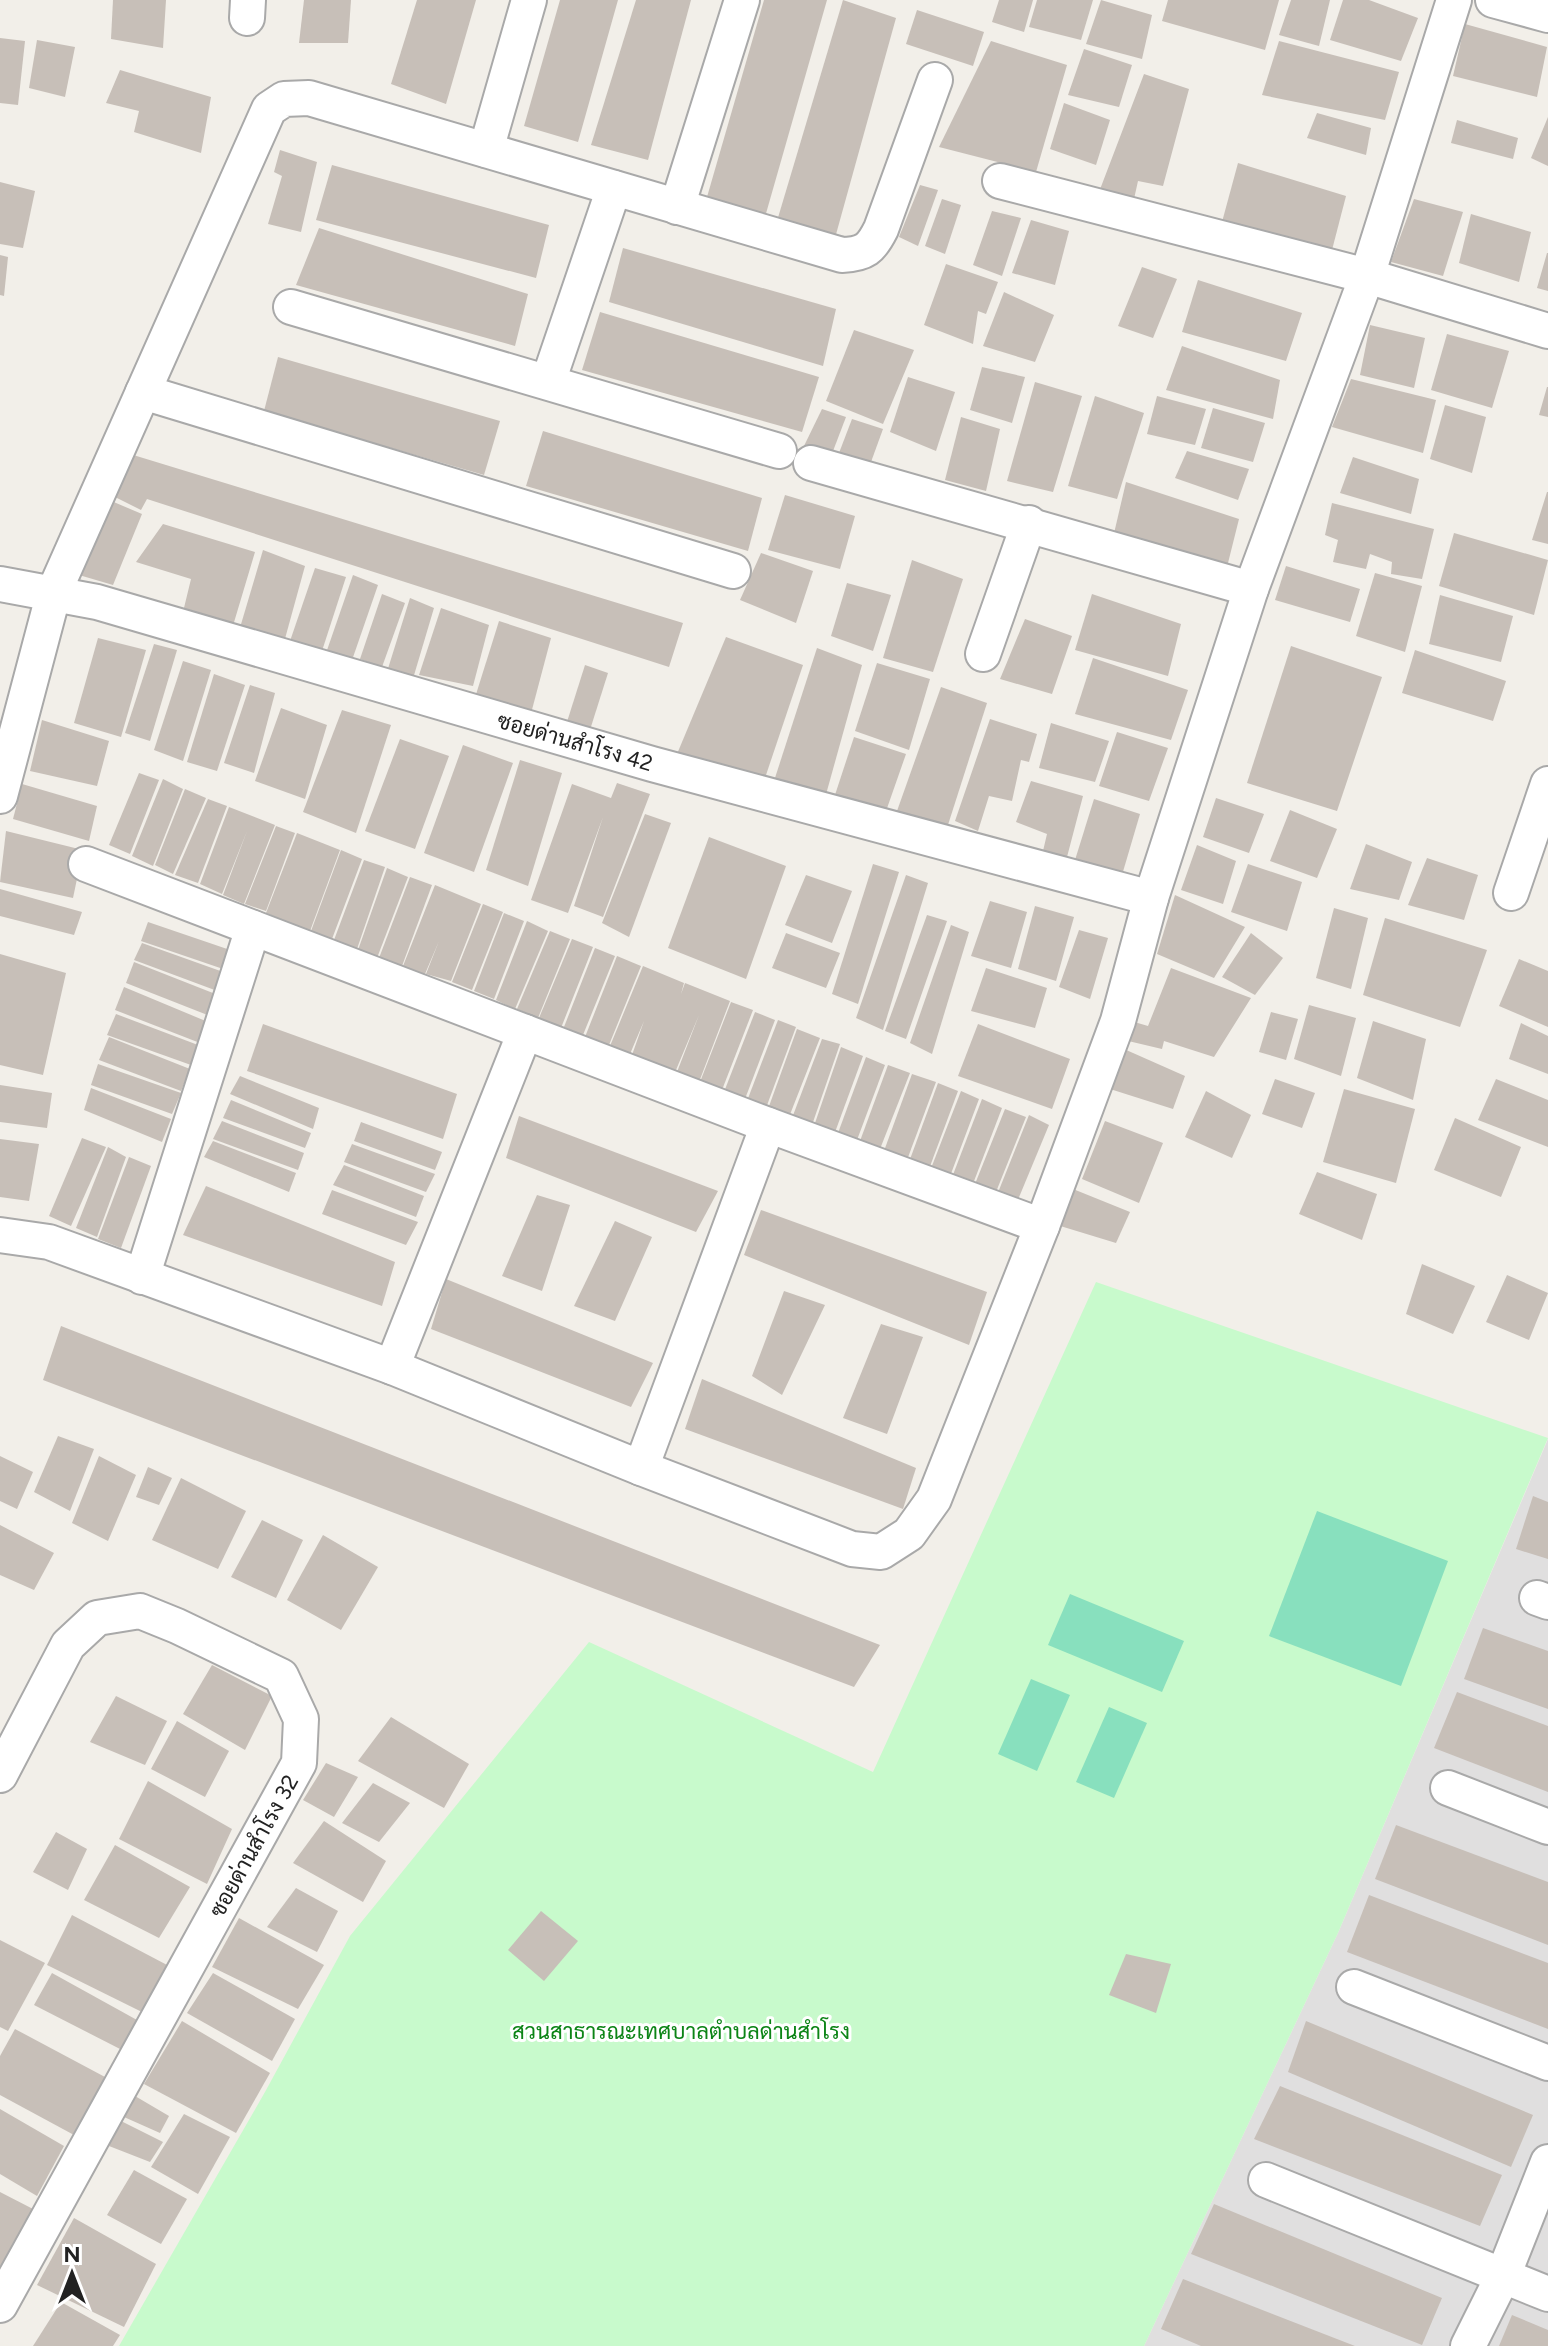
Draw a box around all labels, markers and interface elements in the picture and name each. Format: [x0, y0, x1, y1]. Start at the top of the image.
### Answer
street label: ซอยด่านสำโรง 42 [494, 706, 656, 777]
street label: ซอยด่านสำโรง 32 [203, 1769, 304, 1922]
park label: สวนสาธารณะเทศบาลตำบลด่านสำโรง [512, 2017, 850, 2045]
north arrow [32, 2234, 112, 2314]
text: N [63, 2241, 81, 2268]

